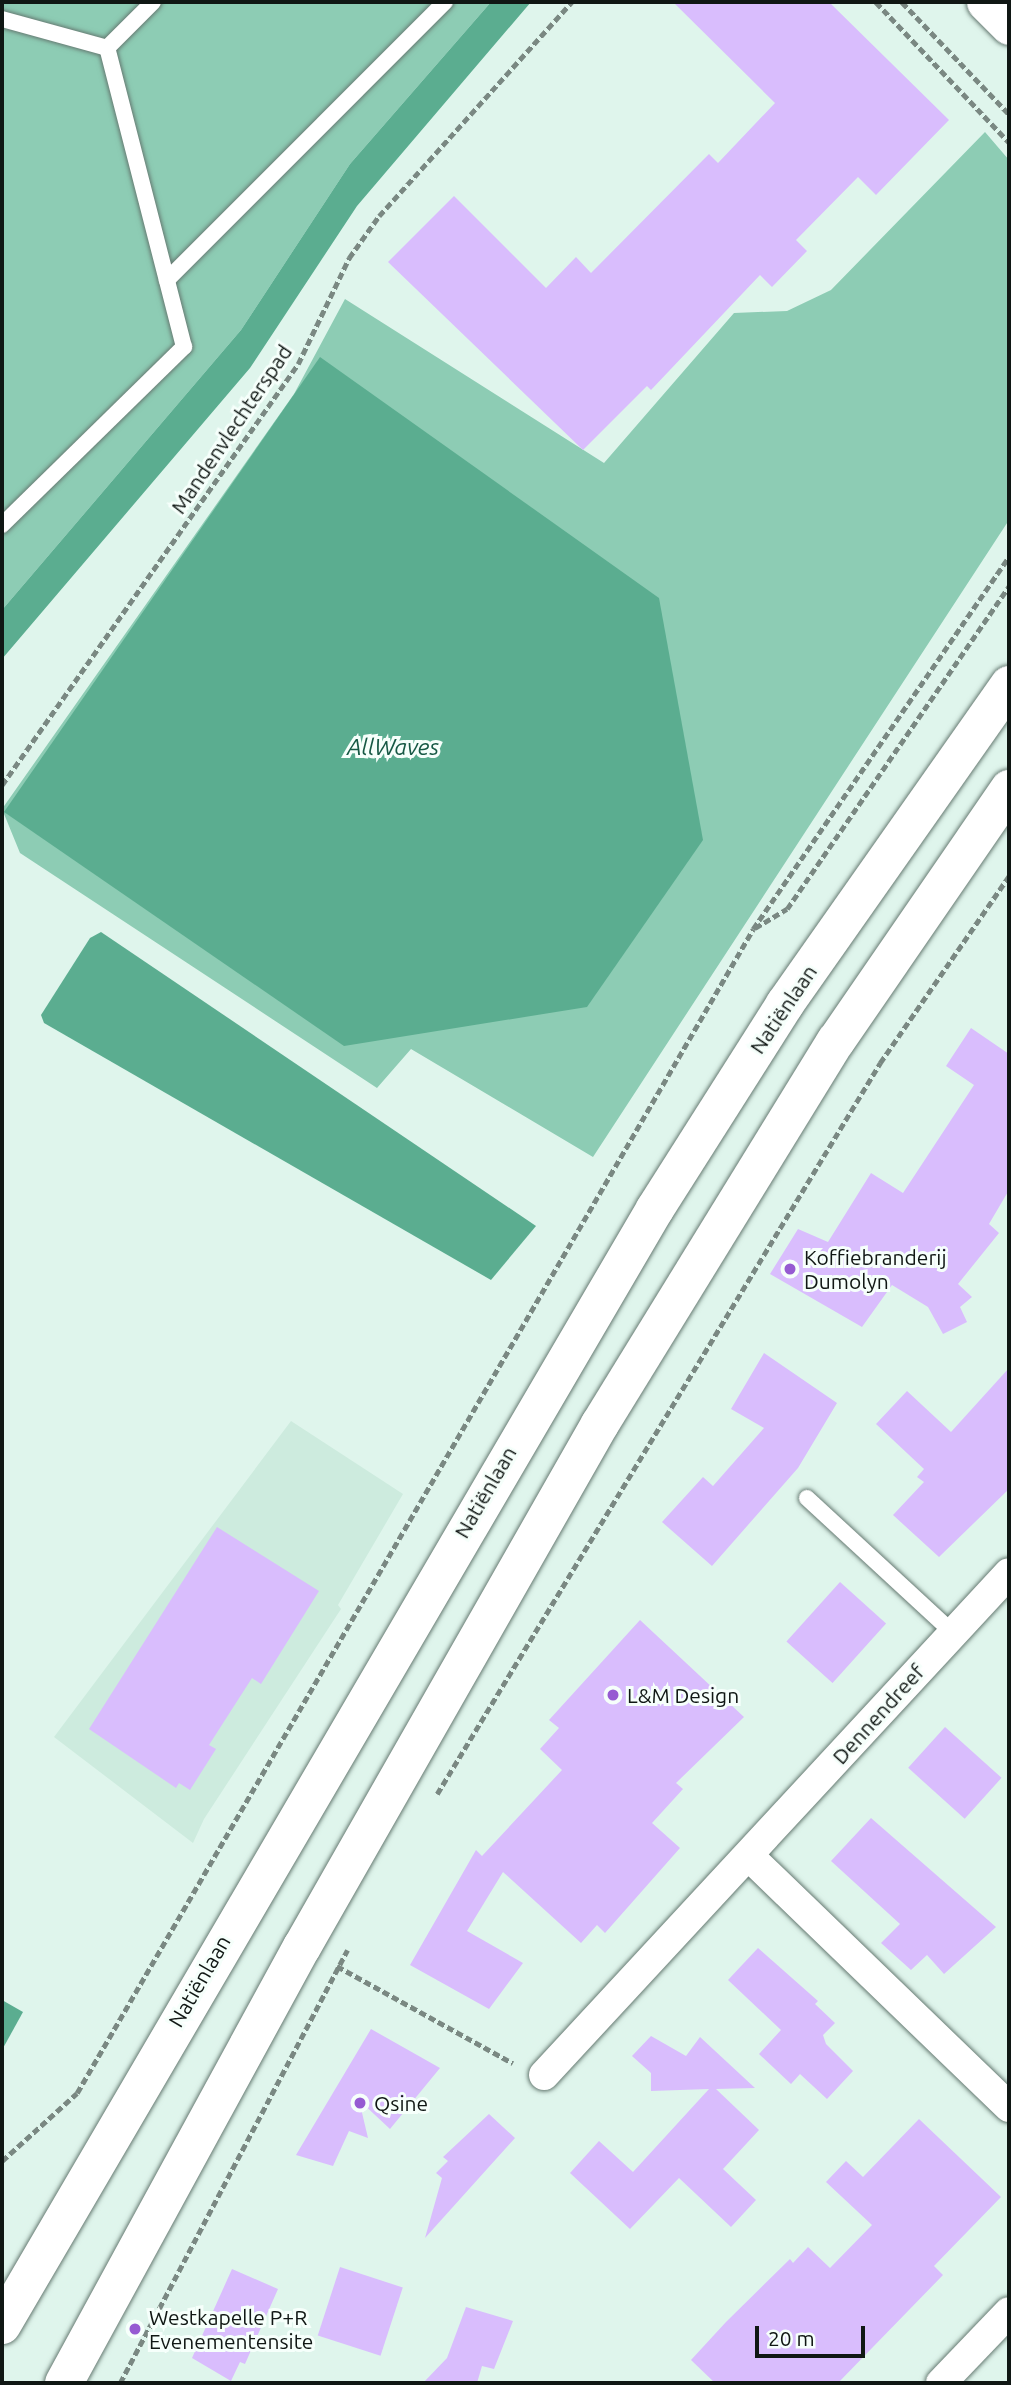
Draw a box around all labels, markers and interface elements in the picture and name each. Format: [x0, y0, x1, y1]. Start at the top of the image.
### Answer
street label: Mandenvlechterspad [165, 340, 297, 518]
water label: AllWaves [347, 733, 439, 761]
street label: Natiënlaan [744, 960, 822, 1058]
place label: Koffiebranderij Dumolyn [804, 1244, 947, 1294]
marker: Koffiebranderij Dumolyn [782, 1261, 798, 1277]
street label: Natiënlaan [449, 1442, 521, 1542]
street label: Dennendreef [827, 1659, 929, 1769]
place label: L&M Design [627, 1682, 739, 1708]
marker: L&M Design [605, 1687, 621, 1703]
street label: Natiënlaan [163, 1931, 235, 2031]
place label: Qsine [374, 2090, 428, 2116]
marker: Qsine [352, 2095, 368, 2111]
place label: Westkapelle P+R Evenementensite [149, 2304, 313, 2354]
scale bar [759, 2312, 869, 2356]
marker: Westkapelle P+R Evenementensite [127, 2321, 143, 2337]
text: 20 m [768, 2326, 815, 2350]

